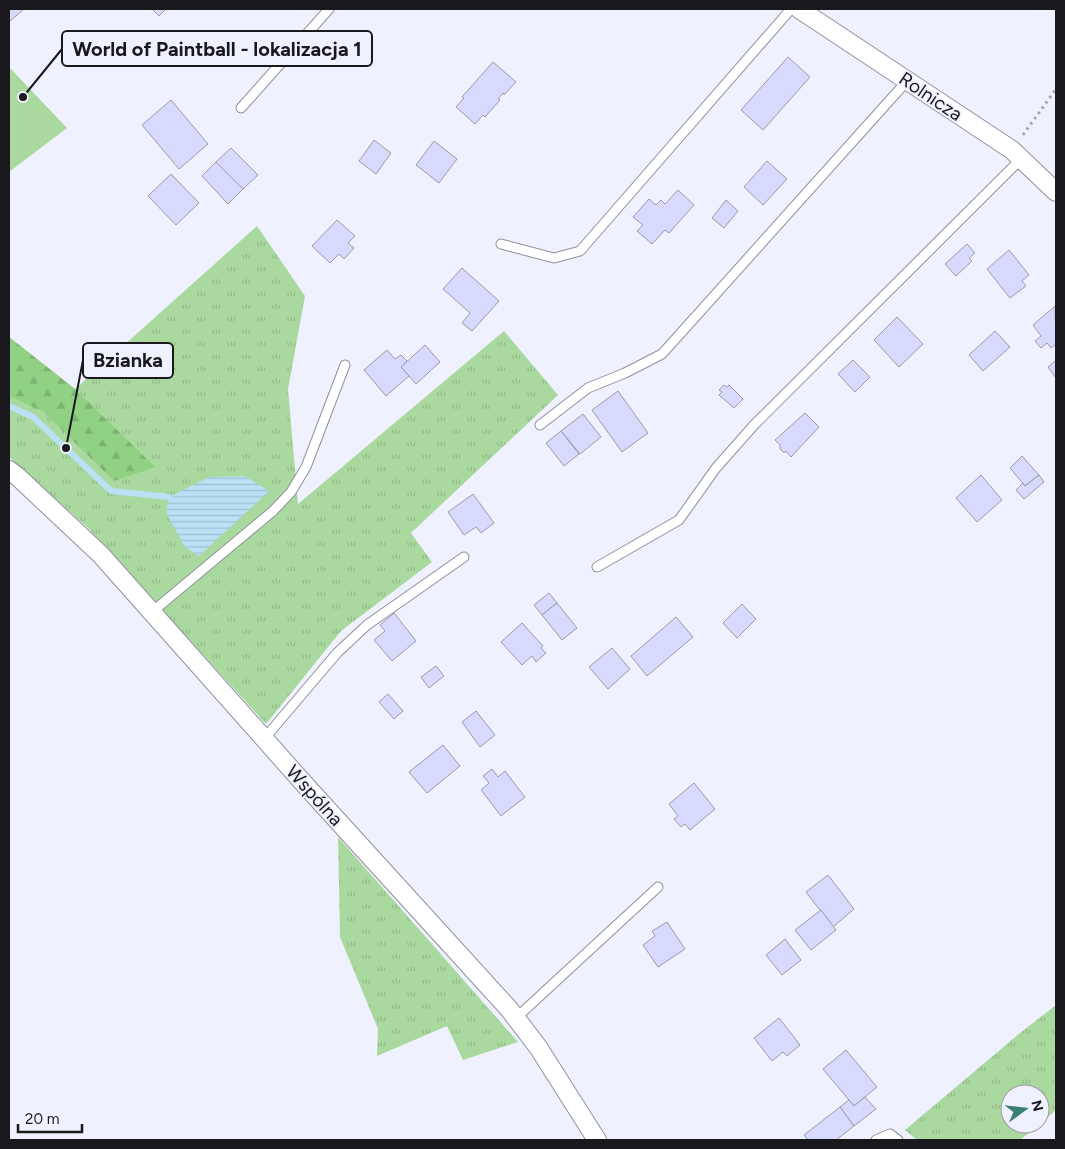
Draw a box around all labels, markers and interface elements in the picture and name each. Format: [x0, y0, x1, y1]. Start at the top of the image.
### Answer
callout: World of Paintball - lokalizacja 1 [62, 31, 372, 66]
text: World of Paintball - lokalizacja 1 [72, 37, 362, 61]
street label: Rolnicza [895, 67, 967, 126]
callout: Bzianka [83, 343, 173, 378]
text: Bzianka [93, 348, 163, 372]
street label: Wspólna [281, 760, 348, 830]
north arrow [1000, 1084, 1050, 1134]
text: N [1027, 1098, 1047, 1113]
scale bar [18, 1102, 81, 1134]
text: 20 m [25, 1110, 59, 1128]

